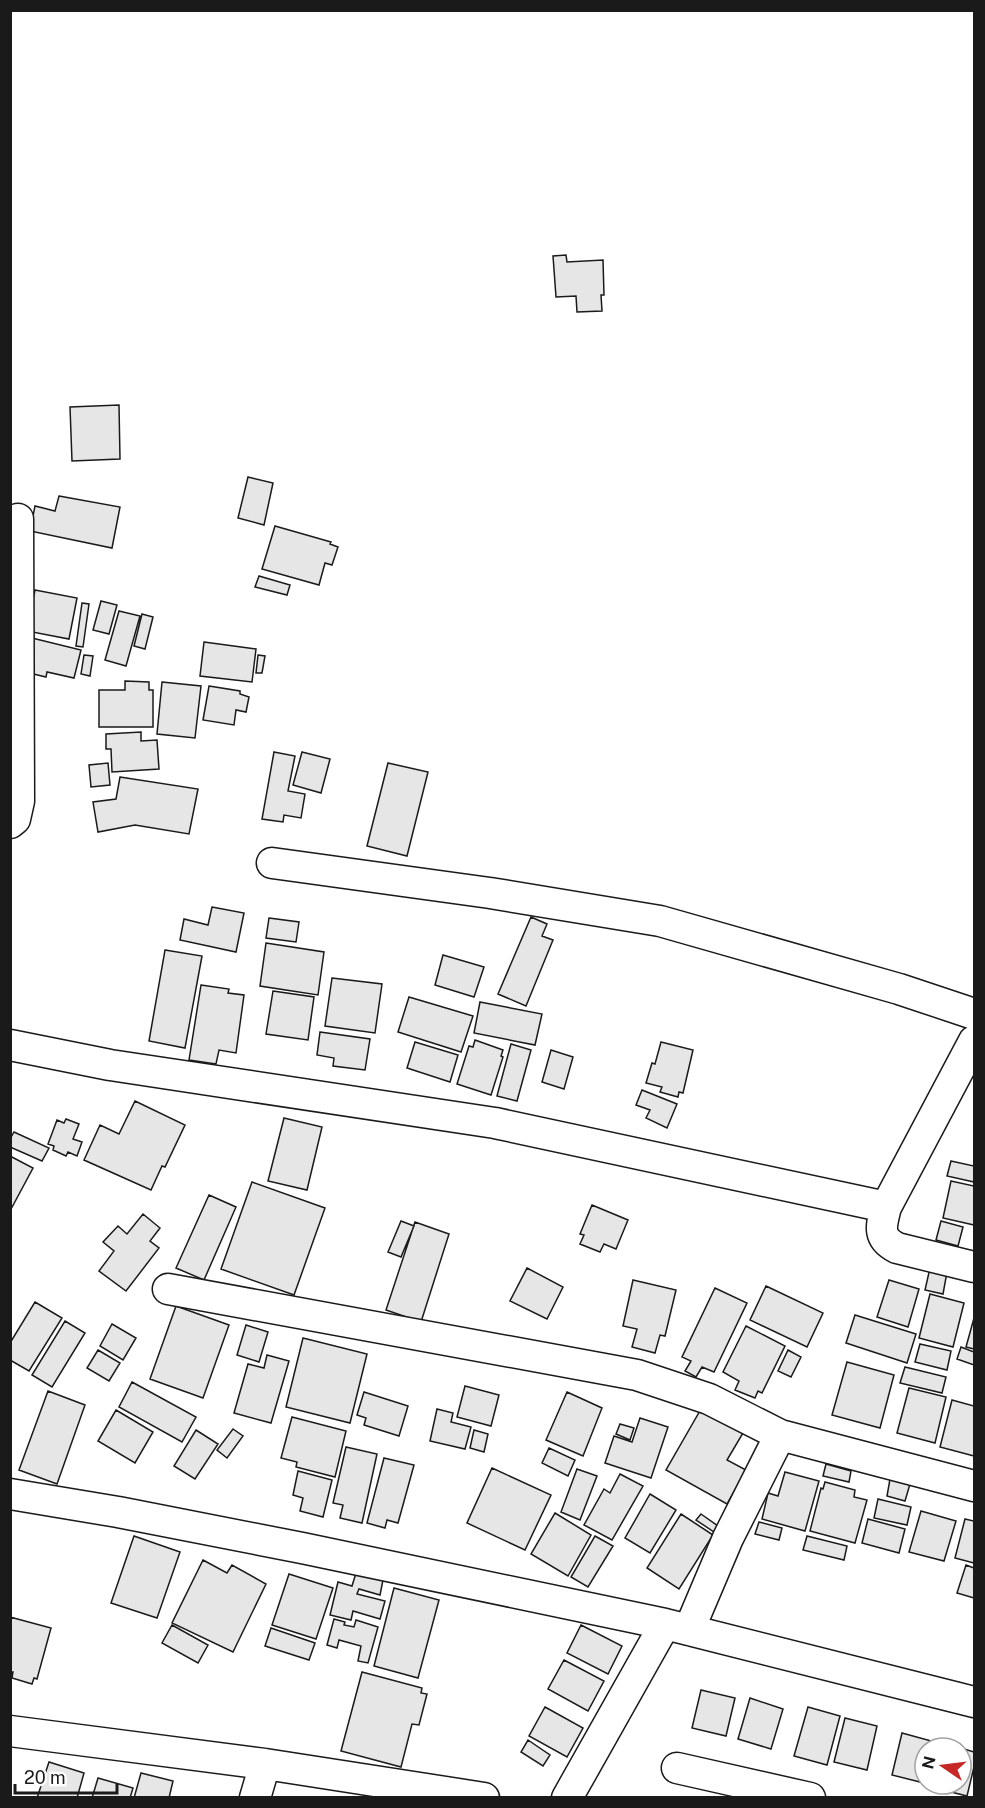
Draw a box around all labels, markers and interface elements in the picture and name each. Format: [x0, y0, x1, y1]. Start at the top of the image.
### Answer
north arrow [913, 1736, 973, 1796]
text: N [918, 1754, 940, 1771]
scale bar [15, 1757, 117, 1795]
text: 20 m [24, 1767, 66, 1788]

